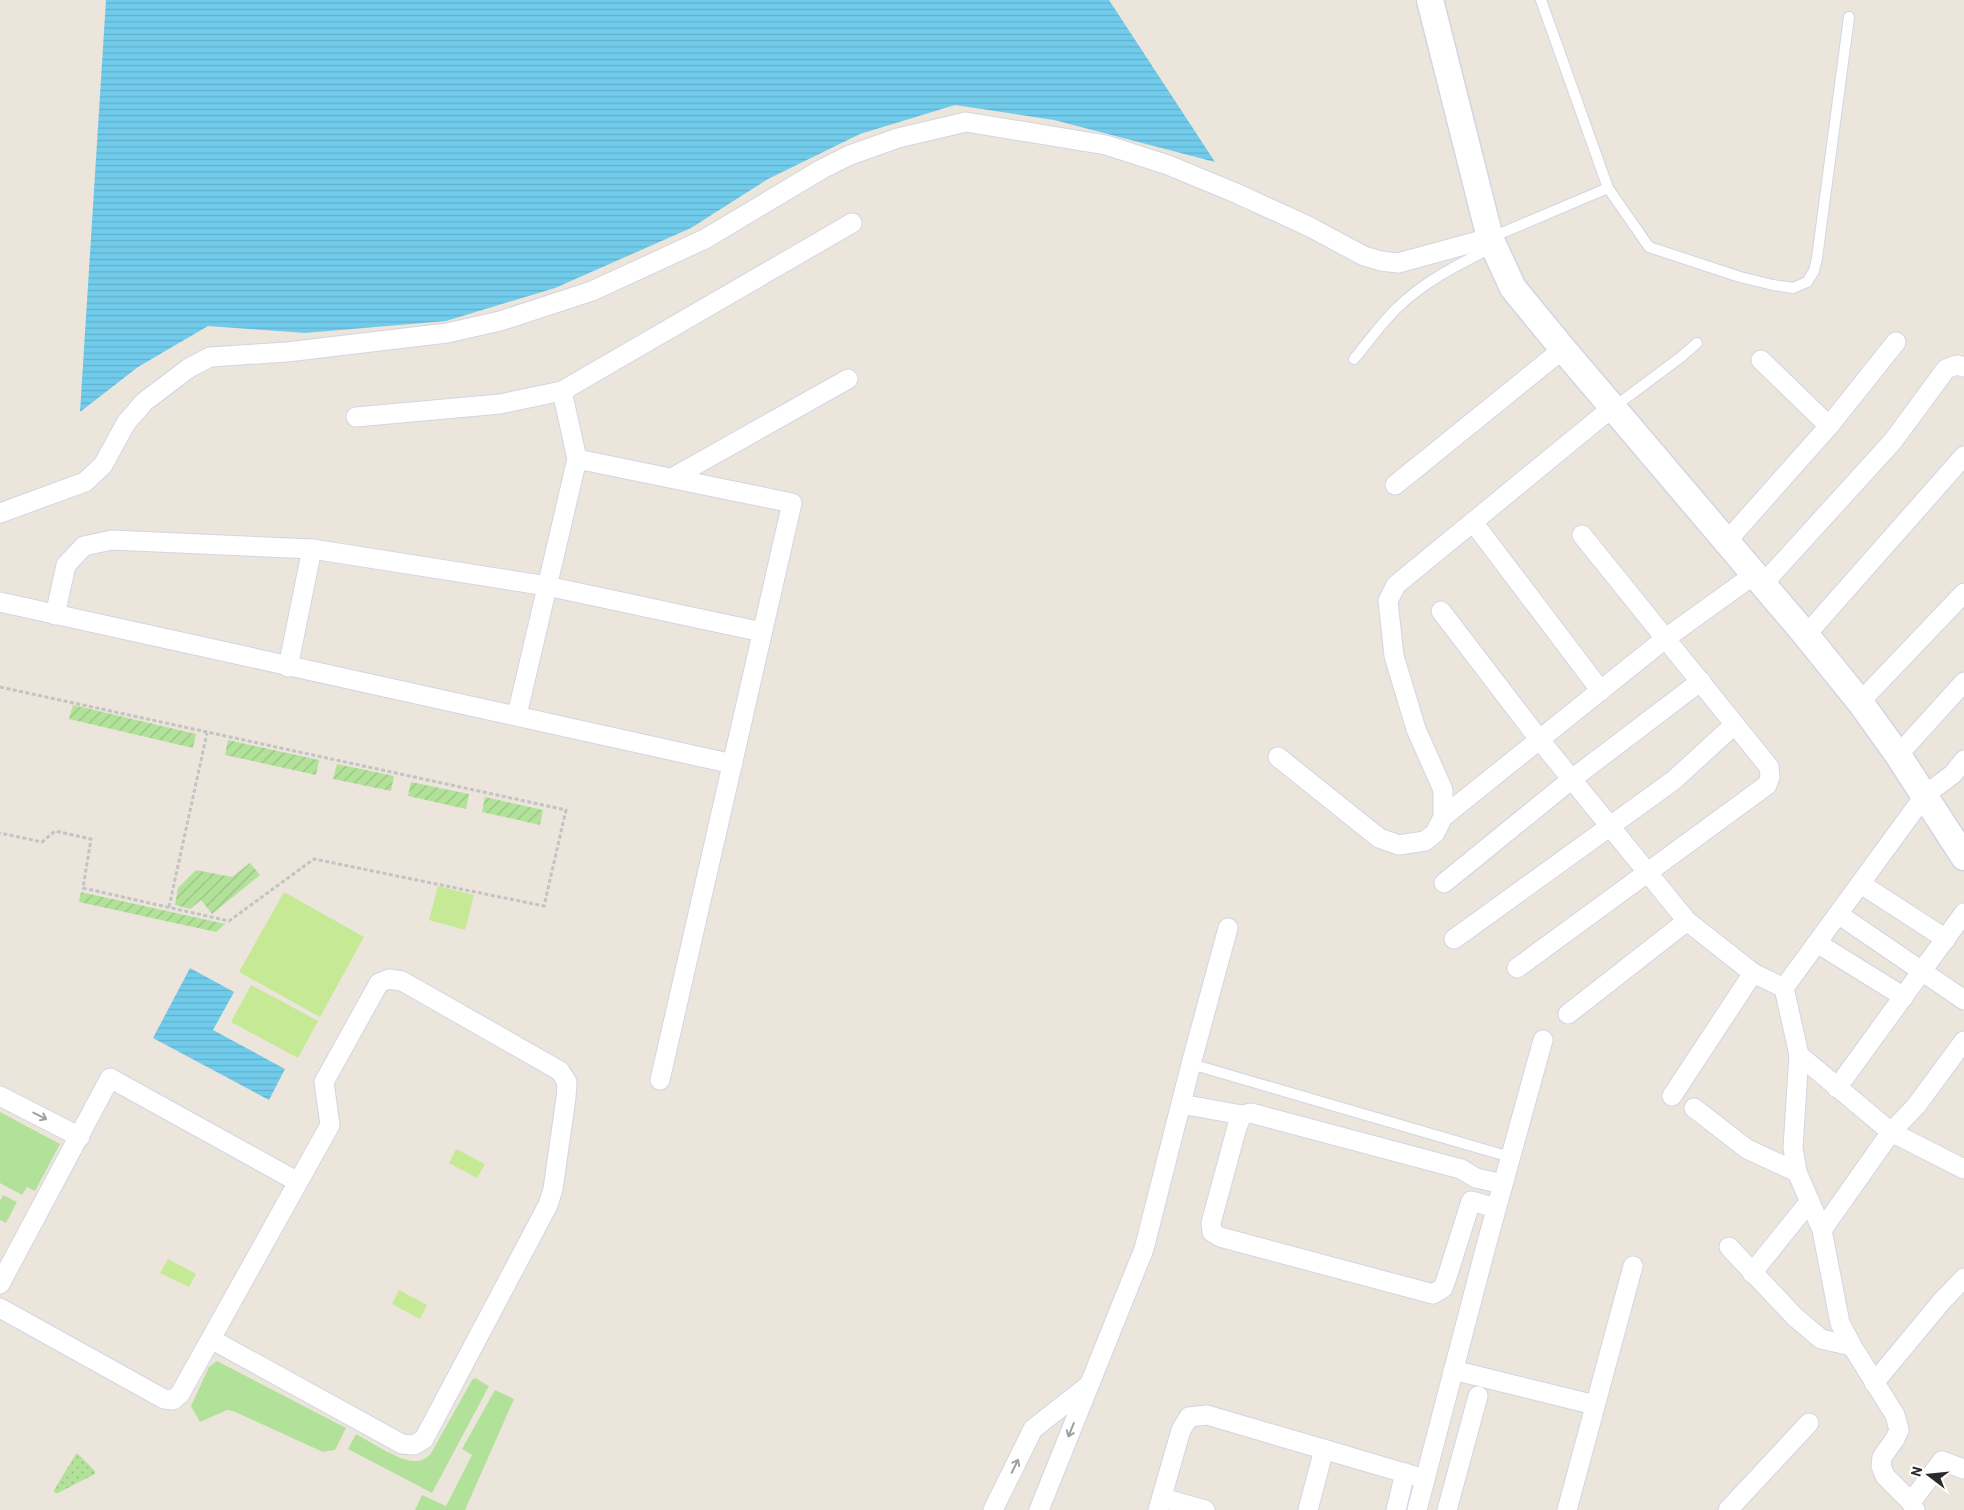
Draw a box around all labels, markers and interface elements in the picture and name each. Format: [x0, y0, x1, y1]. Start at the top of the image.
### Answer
one-way arrow [32, 1112, 47, 1121]
one-way arrow [1066, 1422, 1076, 1437]
north arrow [1904, 1450, 1954, 1500]
one-way arrow [1011, 1459, 1020, 1474]
text: N [1907, 1464, 1925, 1478]

